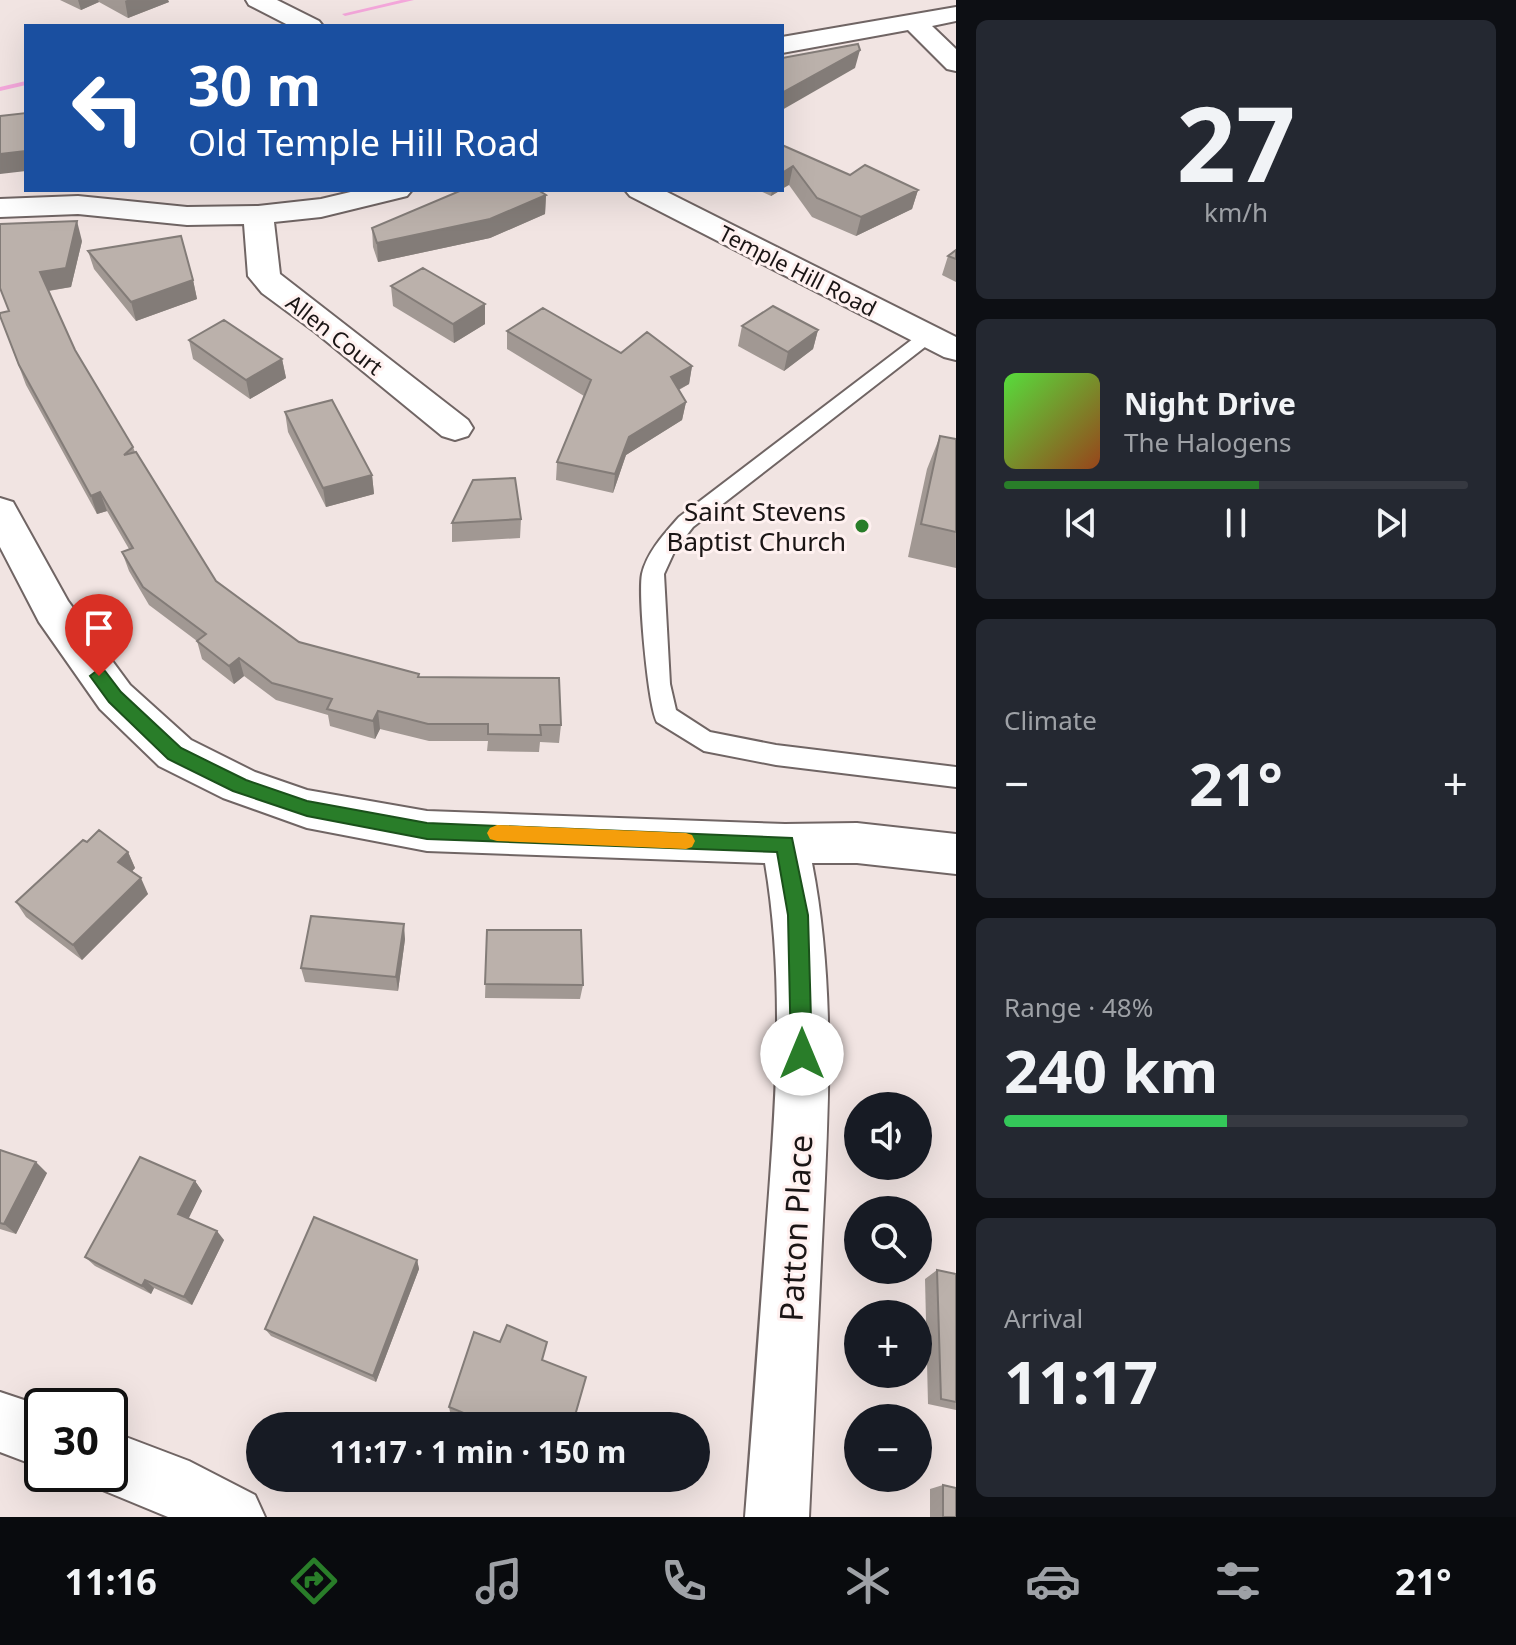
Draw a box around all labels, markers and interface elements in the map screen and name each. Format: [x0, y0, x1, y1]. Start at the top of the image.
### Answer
text: 30 m [188, 46, 321, 122]
icon: left [56, 56, 160, 160]
text: 27 [1177, 71, 1295, 212]
text: Old Temple Hill Road [188, 118, 540, 167]
text: km/h [1204, 194, 1268, 230]
street label: Temple Hill Road [714, 217, 882, 323]
street label: Allen Court [280, 287, 390, 381]
text: Night Drive [1124, 383, 1296, 424]
text: The Halogens [1124, 424, 1291, 460]
place label: Saint Stevens Baptist Church [666, 493, 846, 559]
icon: previous [1059, 501, 1103, 545]
icon: pause [1214, 501, 1258, 545]
icon: next [1369, 501, 1413, 545]
marker: Saint Stevens Baptist Church [853, 517, 871, 535]
pin [65, 594, 133, 676]
icon: arrive [77, 606, 121, 650]
text: Climate [1004, 702, 1097, 738]
text: 21° [1189, 742, 1283, 824]
text: − [1004, 753, 1029, 813]
text: + [1443, 753, 1468, 813]
text: Range · 48% [1004, 989, 1153, 1025]
position arrow [760, 1012, 844, 1096]
text: 240 km [1004, 1029, 1218, 1111]
map controls [844, 1092, 932, 1492]
button: sound [844, 1092, 932, 1180]
street label: Patton Place [769, 1134, 821, 1322]
button: search [844, 1196, 932, 1284]
button: + [844, 1300, 932, 1388]
text: Arrival [1004, 1300, 1083, 1336]
text: 11:17 [1004, 1340, 1158, 1422]
speed limit sign: 30 [24, 1388, 128, 1492]
button: − [844, 1404, 932, 1492]
text: 11:17 · 1 min · 150 m [330, 1431, 626, 1472]
icon: directions [286, 1553, 342, 1609]
icon: music [471, 1553, 527, 1609]
icon: phone [656, 1553, 712, 1609]
icon: climate [840, 1553, 896, 1609]
icon: car [1025, 1553, 1081, 1609]
icon: filters [1210, 1553, 1266, 1609]
text: 11:16 [64, 1557, 157, 1606]
text: 21° [1395, 1557, 1452, 1606]

